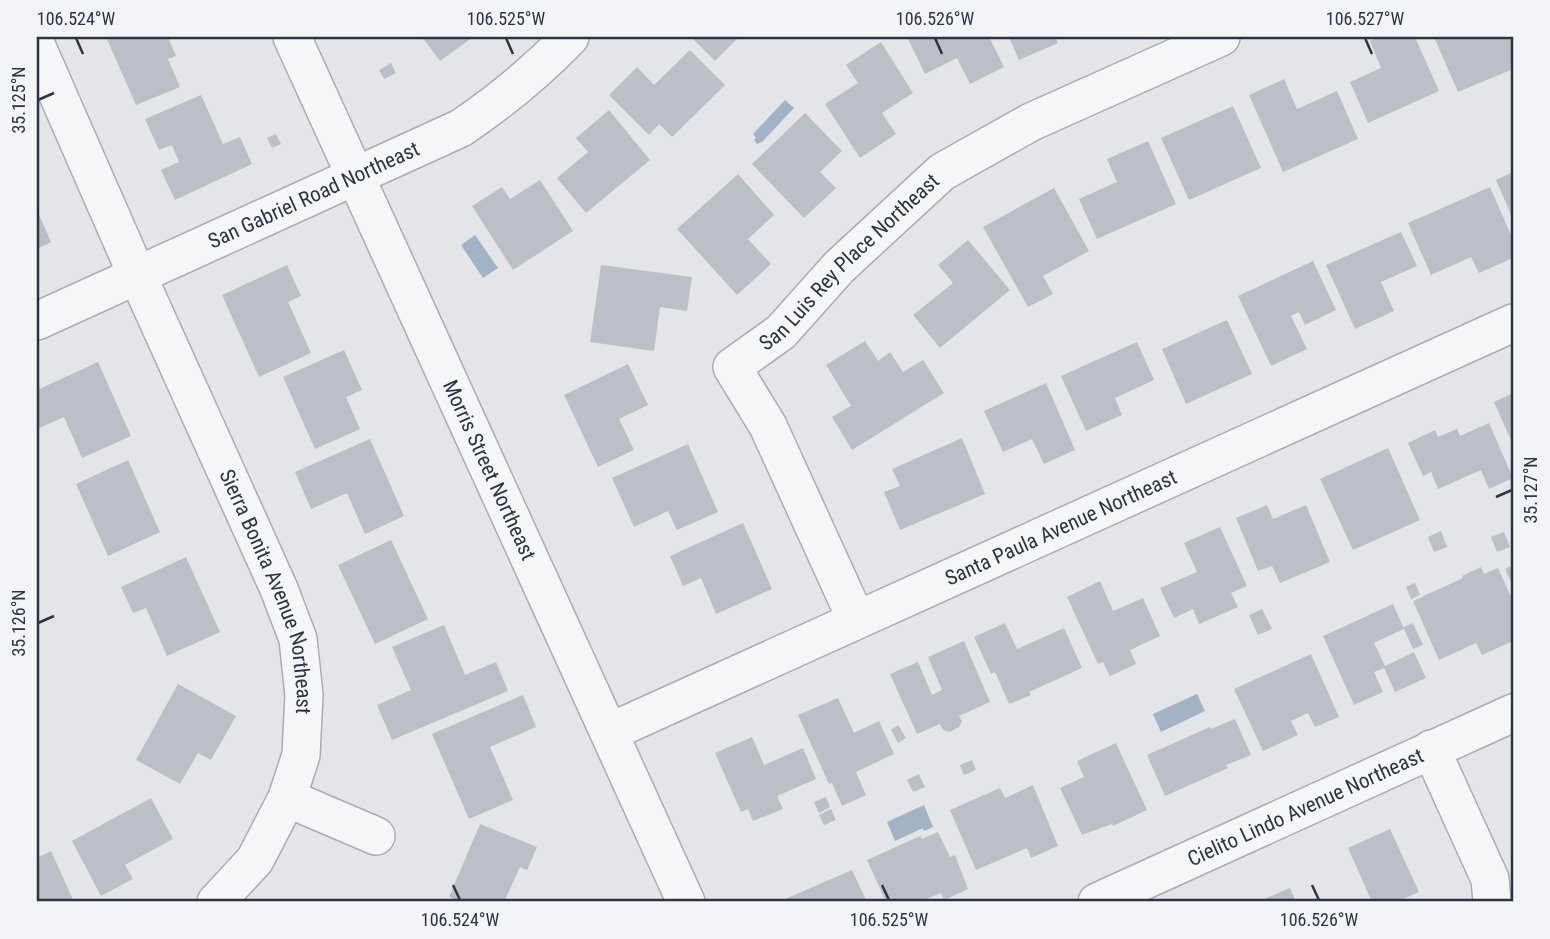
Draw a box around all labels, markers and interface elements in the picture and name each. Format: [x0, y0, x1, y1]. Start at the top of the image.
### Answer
text: 106.524°W [37, 8, 116, 29]
text: 106.525°W [467, 8, 546, 29]
text: 106.526°W [896, 8, 975, 29]
text: 106.527°W [1326, 8, 1405, 29]
text: 35.125°N [8, 66, 29, 134]
street label: San Gabriel Road Northeast [204, 137, 423, 253]
street label: San Luis Rey Place Northeast [755, 169, 944, 356]
street label: Morris Street Northeast [438, 376, 541, 564]
text: 35.127°N [1520, 456, 1541, 524]
street label: Santa Paula Avenue Northeast [941, 465, 1180, 591]
street label: Sierra Bonita Avenue Northeast [215, 466, 316, 715]
text: 35.126°N [8, 589, 29, 657]
street label: Cielito Lindo Avenue Northeast [1184, 743, 1427, 871]
text: 106.524°W [421, 909, 500, 930]
text: 106.525°W [850, 909, 929, 930]
text: 106.526°W [1280, 909, 1359, 930]

